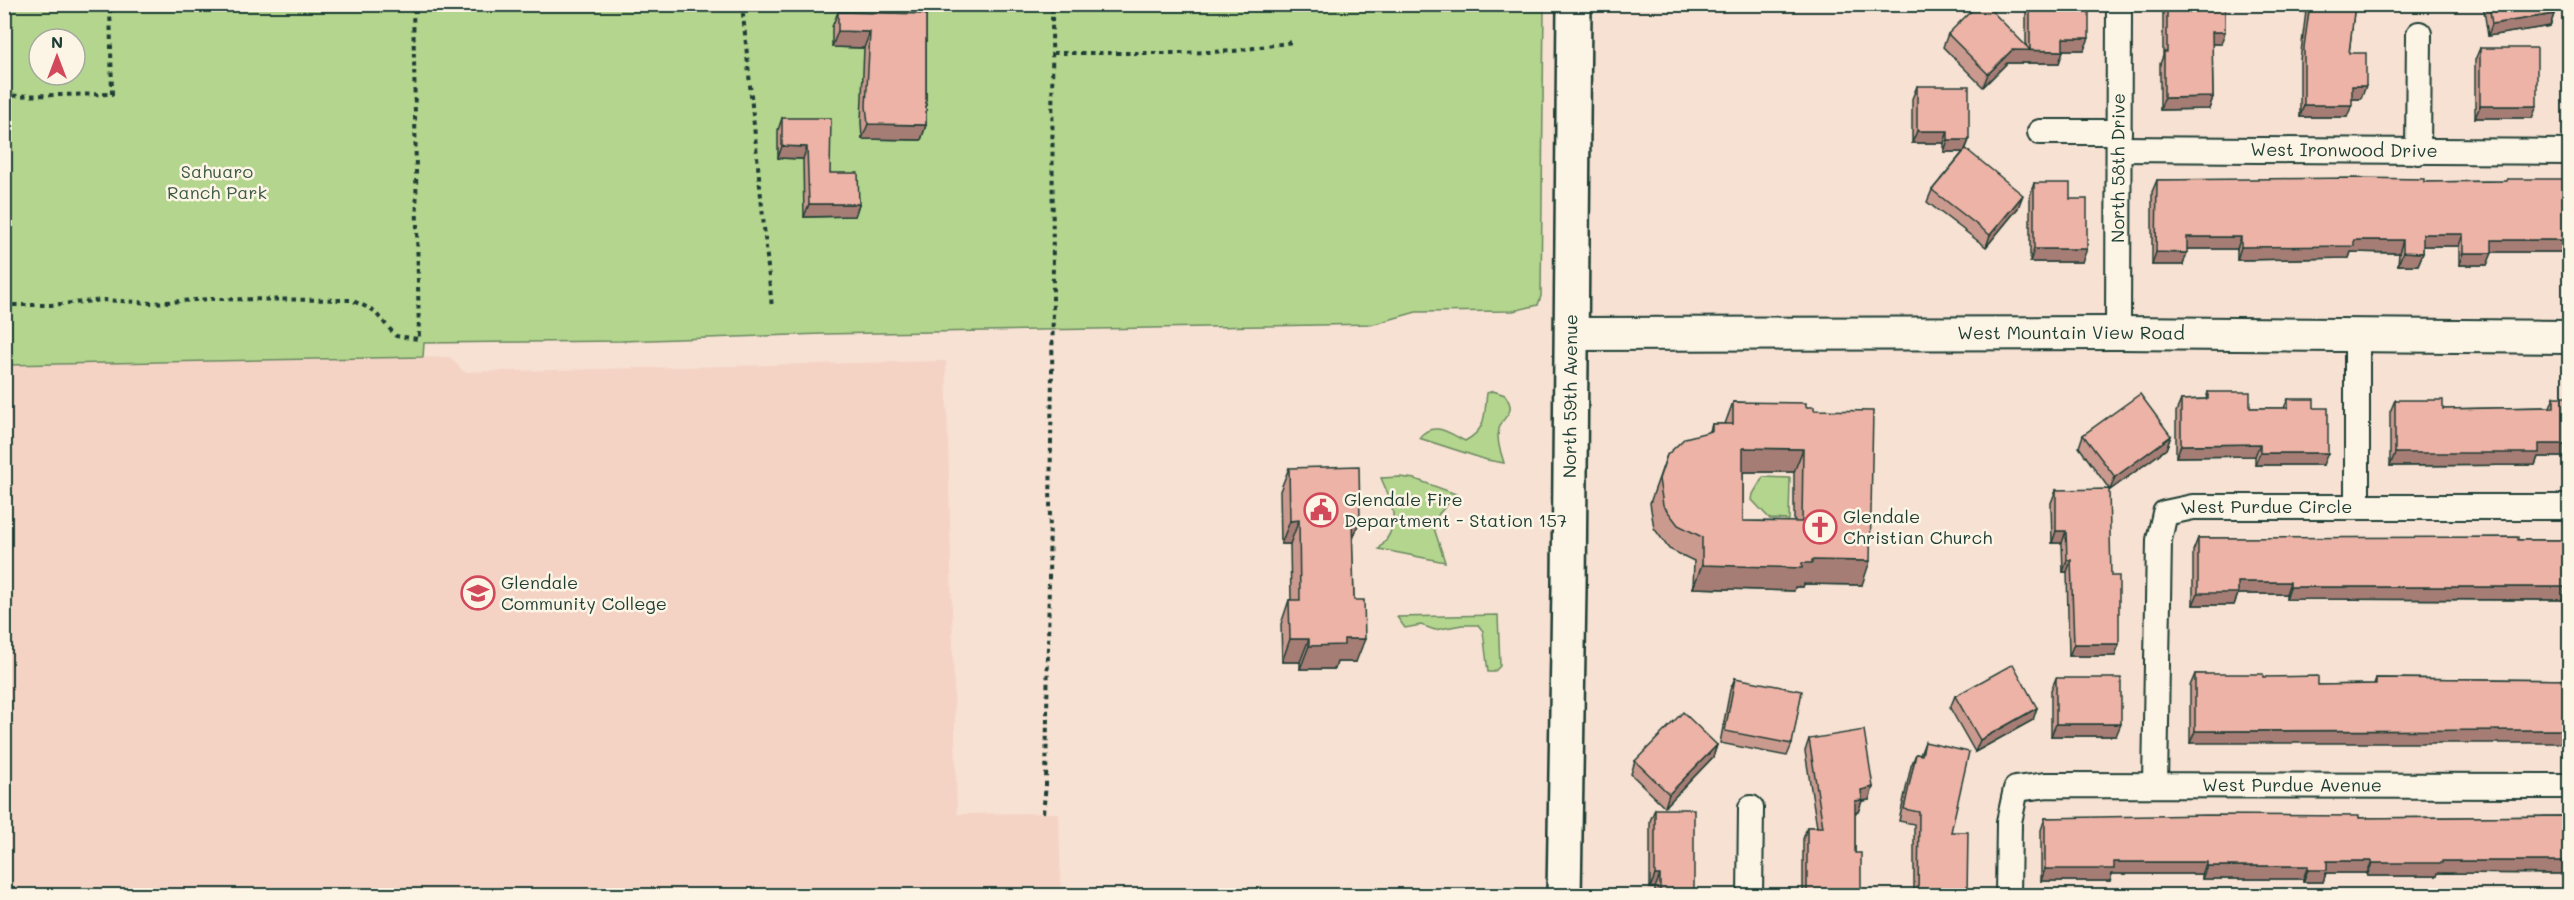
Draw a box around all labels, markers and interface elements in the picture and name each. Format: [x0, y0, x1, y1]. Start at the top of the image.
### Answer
north arrow [27, 27, 87, 87]
text: N [51, 31, 63, 52]
street label: North 58th Drive [2105, 93, 2130, 243]
street label: West Ironwood Drive [2250, 137, 2438, 162]
park label: Sahuaro Ranch Park [167, 159, 267, 204]
street label: North 59th Avenue [1557, 314, 1582, 478]
street label: West Mountain View Road [1957, 320, 2185, 345]
place label: Glendale Fire Department - Station 157 [1344, 487, 1567, 532]
public building icon: Glendale Fire Department - Station 157 [1303, 492, 1339, 528]
street label: West Purdue Circle [2179, 493, 2352, 520]
place label: Glendale Christian Church [1843, 504, 1992, 549]
church icon: Glendale Christian Church [1802, 509, 1838, 545]
place label: Glendale Community College [501, 570, 667, 615]
school or university icon: Glendale Community College [460, 575, 496, 611]
street label: West Purdue Avenue [2202, 772, 2382, 797]

